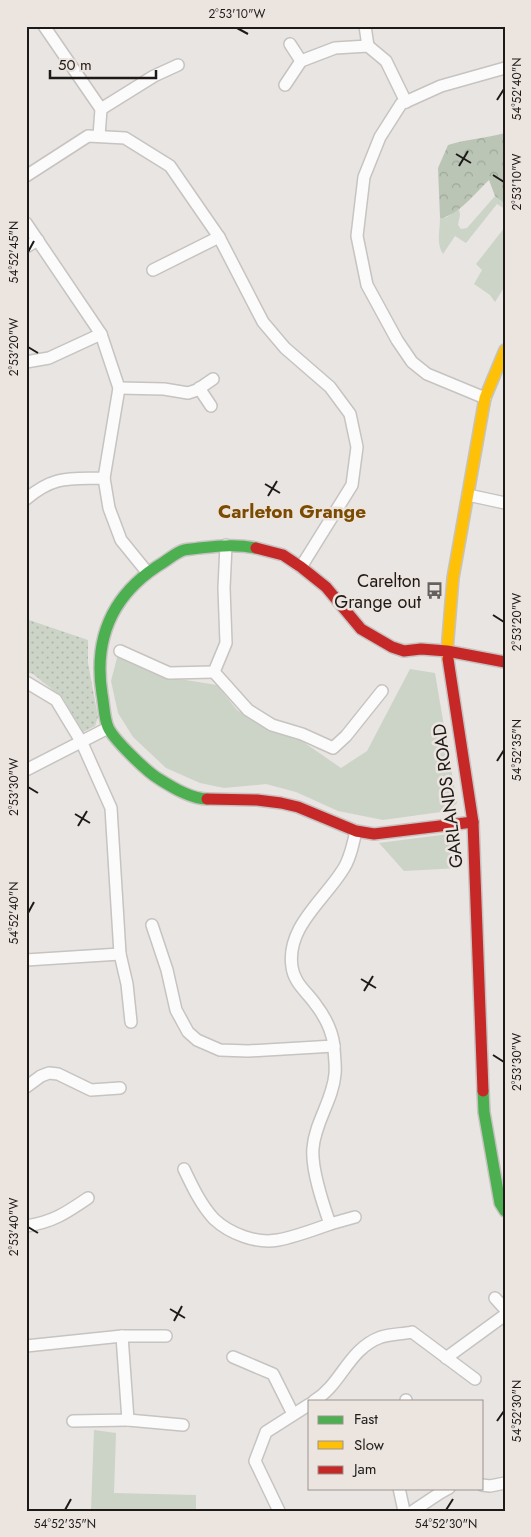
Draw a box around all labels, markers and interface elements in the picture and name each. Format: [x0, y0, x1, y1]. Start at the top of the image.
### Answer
text: 2°53'10"W [209, 5, 266, 23]
scale bar [50, 48, 156, 80]
text: 50 m [58, 54, 92, 76]
text: 54°52'40"N [508, 57, 526, 121]
text: 2°53'10"W [508, 153, 526, 210]
text: 54°52'45"N [5, 221, 23, 283]
text: 2°53'20"W [5, 318, 23, 376]
district label: Carleton Grange [218, 498, 366, 525]
place label: Carelton Grange out [334, 568, 422, 615]
bus stop icon: Carelton Grange out [425, 581, 445, 601]
text: 2°53'20"W [508, 593, 526, 651]
text: 54°52'35"N [508, 719, 526, 781]
street label: GARLANDS ROAD [426, 722, 470, 870]
text: 2°53'30"W [5, 758, 23, 816]
text: 54°52'40"N [5, 881, 23, 945]
text: 2°53'30"W [508, 1033, 526, 1091]
text: 2°53'40"W [5, 1198, 23, 1256]
text: 54°52'30"N [508, 1380, 526, 1442]
legend [308, 1400, 484, 1490]
text: Fast [354, 1408, 378, 1430]
text: Slow [354, 1434, 385, 1456]
text: Jam [352, 1458, 377, 1480]
text: 54°52'35"N [34, 1515, 96, 1533]
text: 54°52'30"N [415, 1515, 477, 1533]

